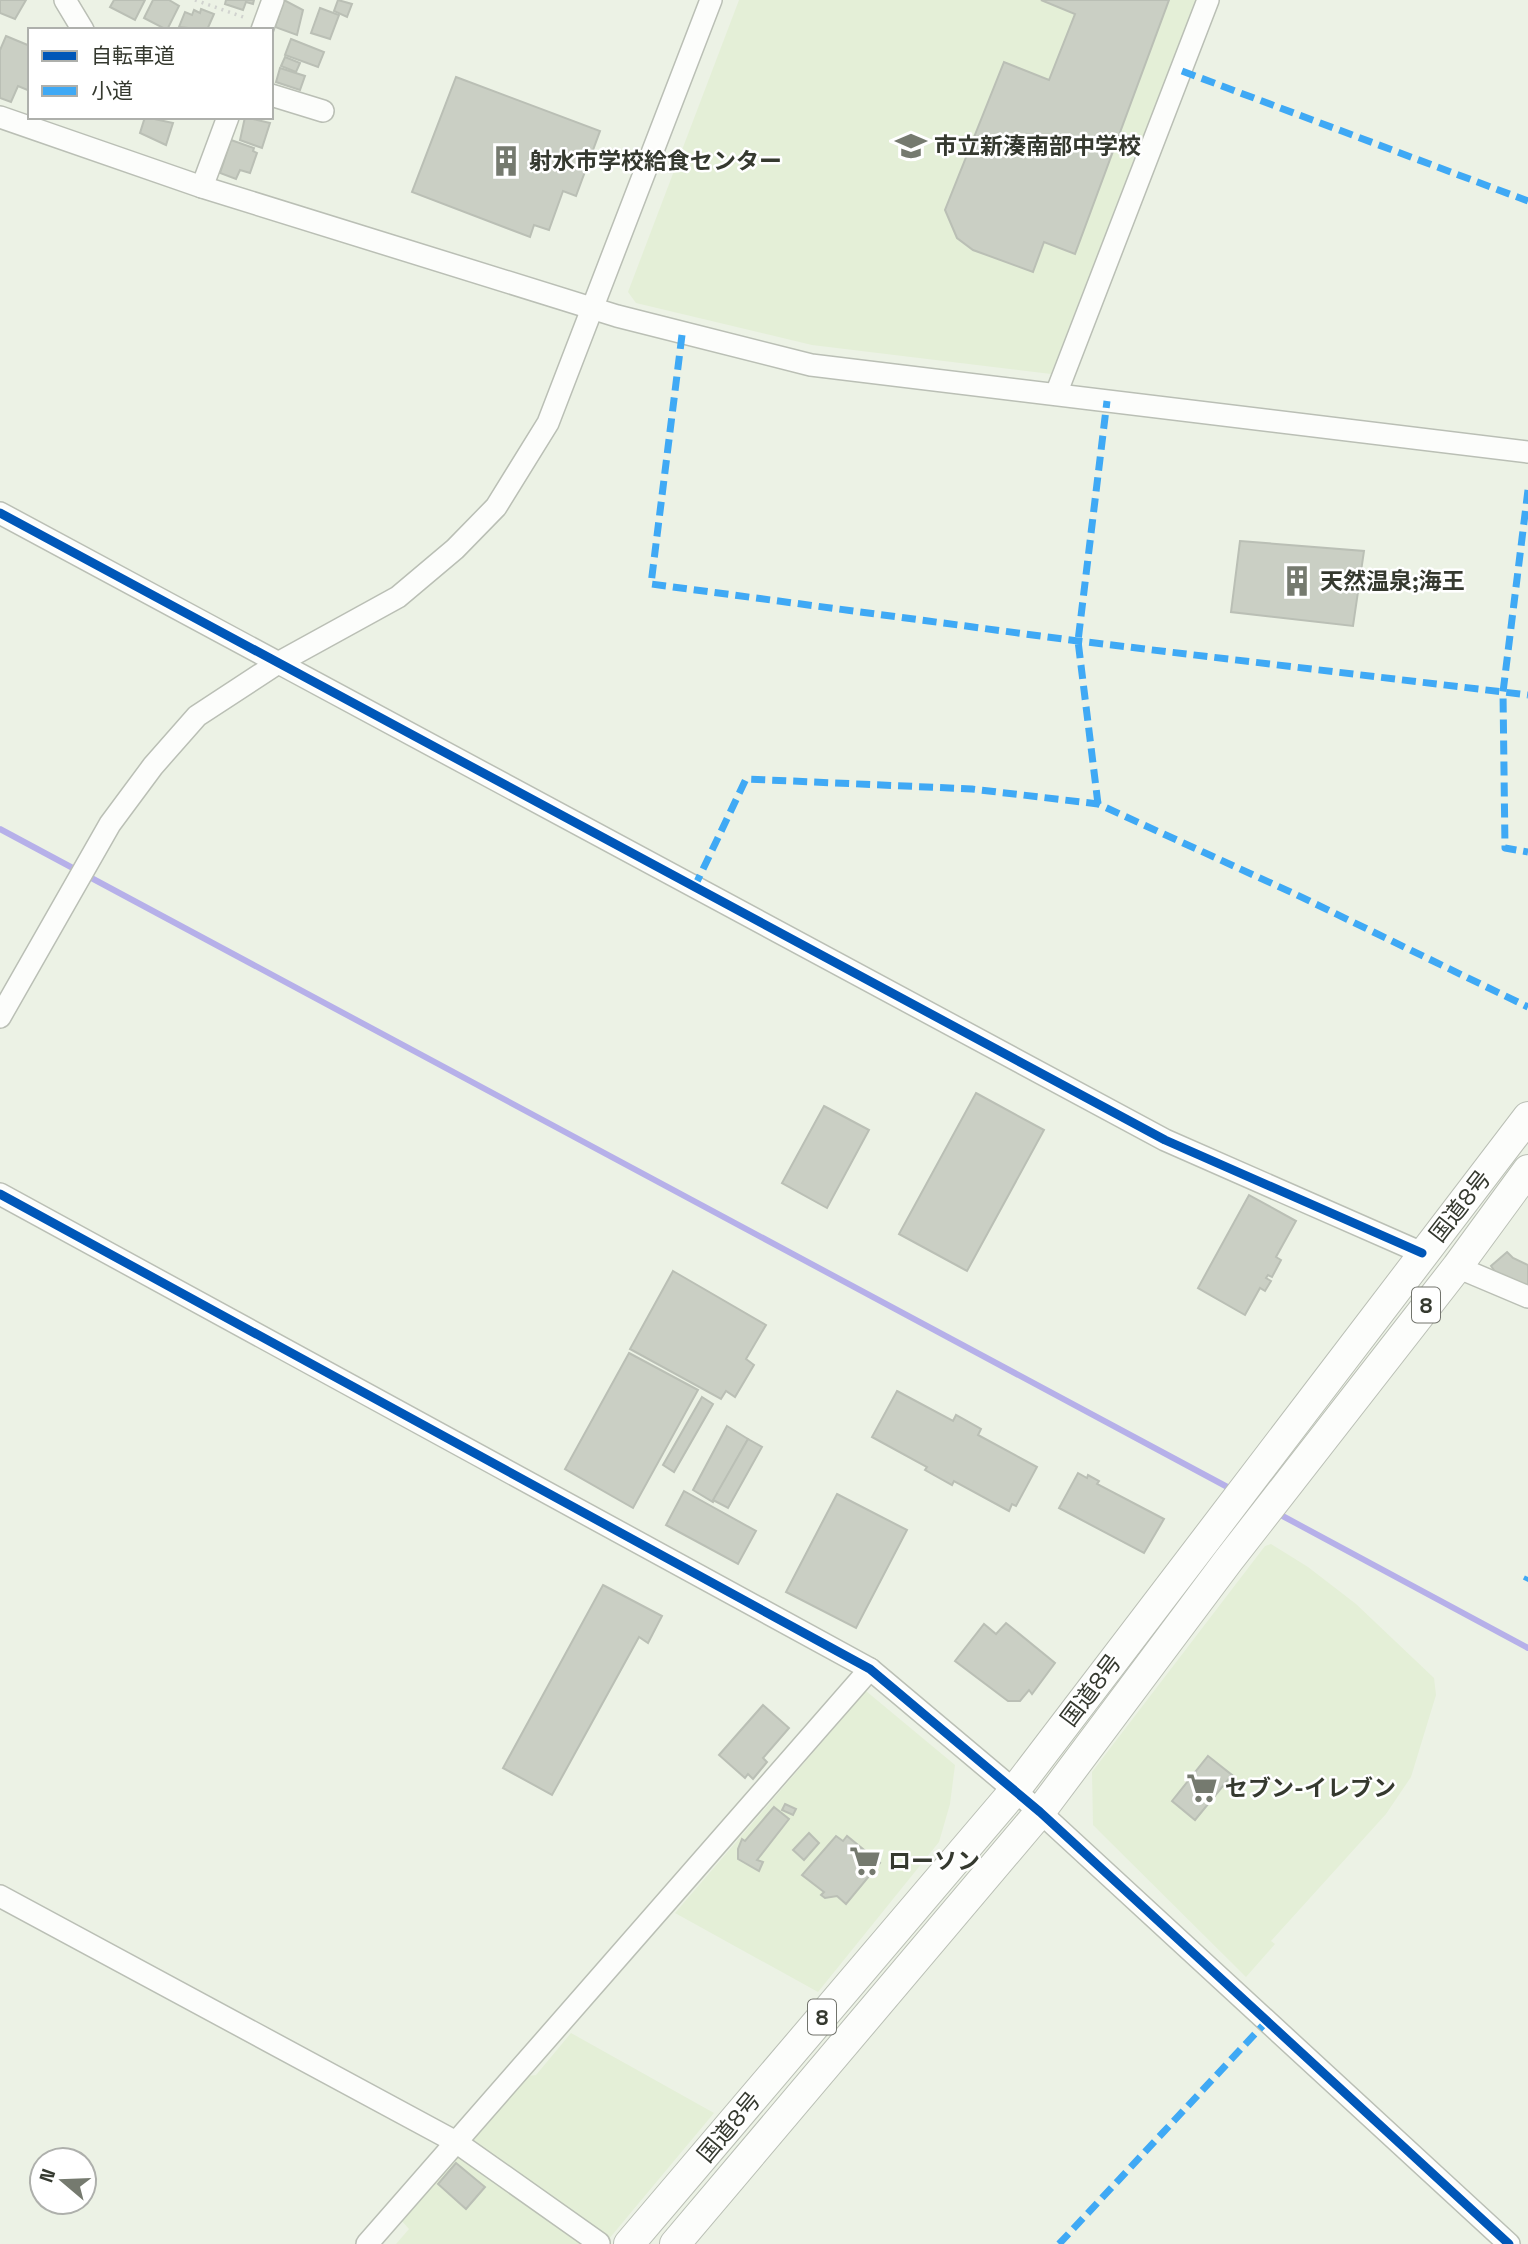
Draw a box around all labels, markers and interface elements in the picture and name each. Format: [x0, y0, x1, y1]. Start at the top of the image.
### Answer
legend [28, 28, 273, 119]
text: 自転車道 [91, 42, 175, 69]
text: 小道 [91, 77, 133, 104]
school or university icon: 市立新湊南部中学校 [894, 129, 928, 163]
place label: 市立新湊南部中学校 [934, 131, 1141, 161]
building icon: 射水市学校給食センター [489, 144, 523, 178]
place label: 射水市学校給食センター [529, 146, 782, 176]
building icon: 天然温泉;海王 [1280, 564, 1314, 598]
place label: 天然温泉;海王 [1320, 566, 1465, 596]
street label: 国道8号 [1423, 1164, 1497, 1248]
road number: 8 [1412, 1288, 1440, 1322]
street label: 国道8号 [1054, 1648, 1128, 1732]
supermarket icon: セブン-イレブン [1185, 1771, 1219, 1805]
place label: セブン-イレブン [1225, 1773, 1396, 1803]
supermarket icon: ローソン [848, 1844, 882, 1878]
place label: ローソン [888, 1846, 980, 1876]
road number: 8 [808, 2000, 836, 2035]
street label: 国道8号 [691, 2085, 767, 2169]
north arrow [28, 2146, 98, 2216]
text: N [34, 2166, 61, 2186]

